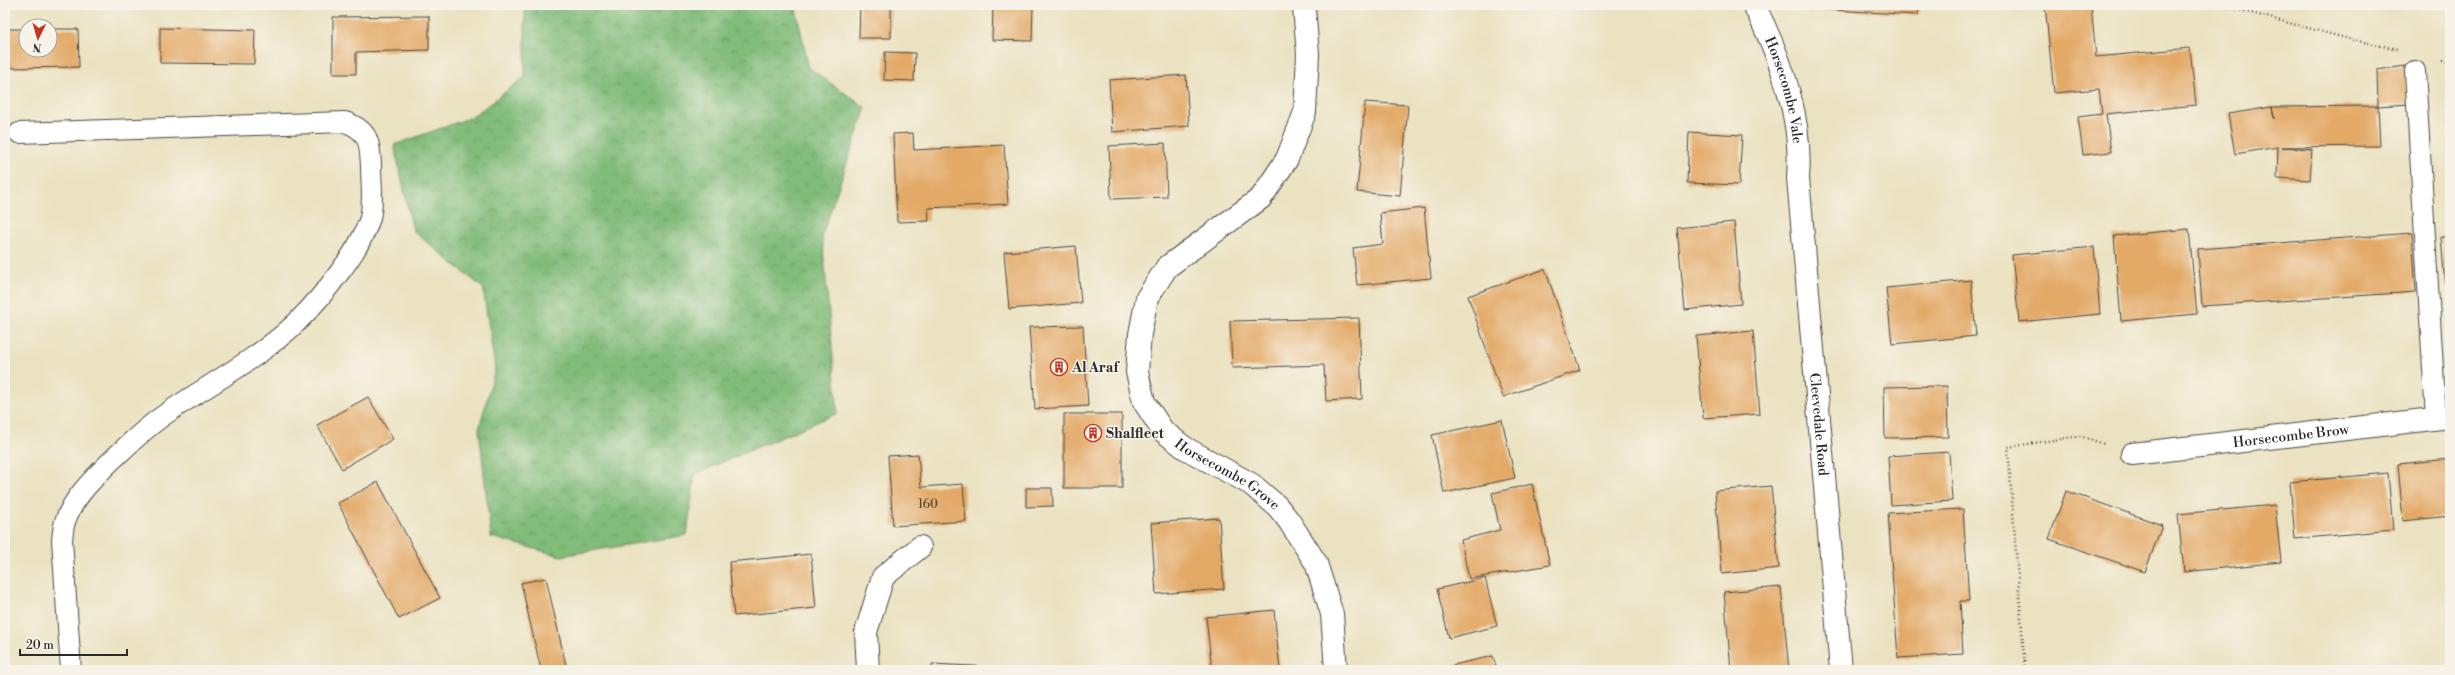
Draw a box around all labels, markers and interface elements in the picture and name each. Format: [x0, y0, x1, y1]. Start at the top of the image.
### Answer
north arrow [18, 18, 58, 58]
street label: Horsecombe Vale [1760, 34, 1806, 144]
text: N [32, 40, 42, 54]
building icon: Al Araf [1049, 357, 1069, 377]
place label: Al Araf [1071, 359, 1120, 377]
street label: Cleevedale Road [1805, 372, 1832, 477]
street label: Horsecombe Brow [2232, 421, 2350, 452]
building icon: Shalfleet [1083, 423, 1103, 443]
place label: Shalfleet [1106, 425, 1165, 443]
street label: Horsecombe Grove [1170, 435, 1283, 514]
house number: 160 [918, 497, 938, 512]
scale bar [20, 631, 127, 657]
text: 20 m [26, 638, 54, 653]

